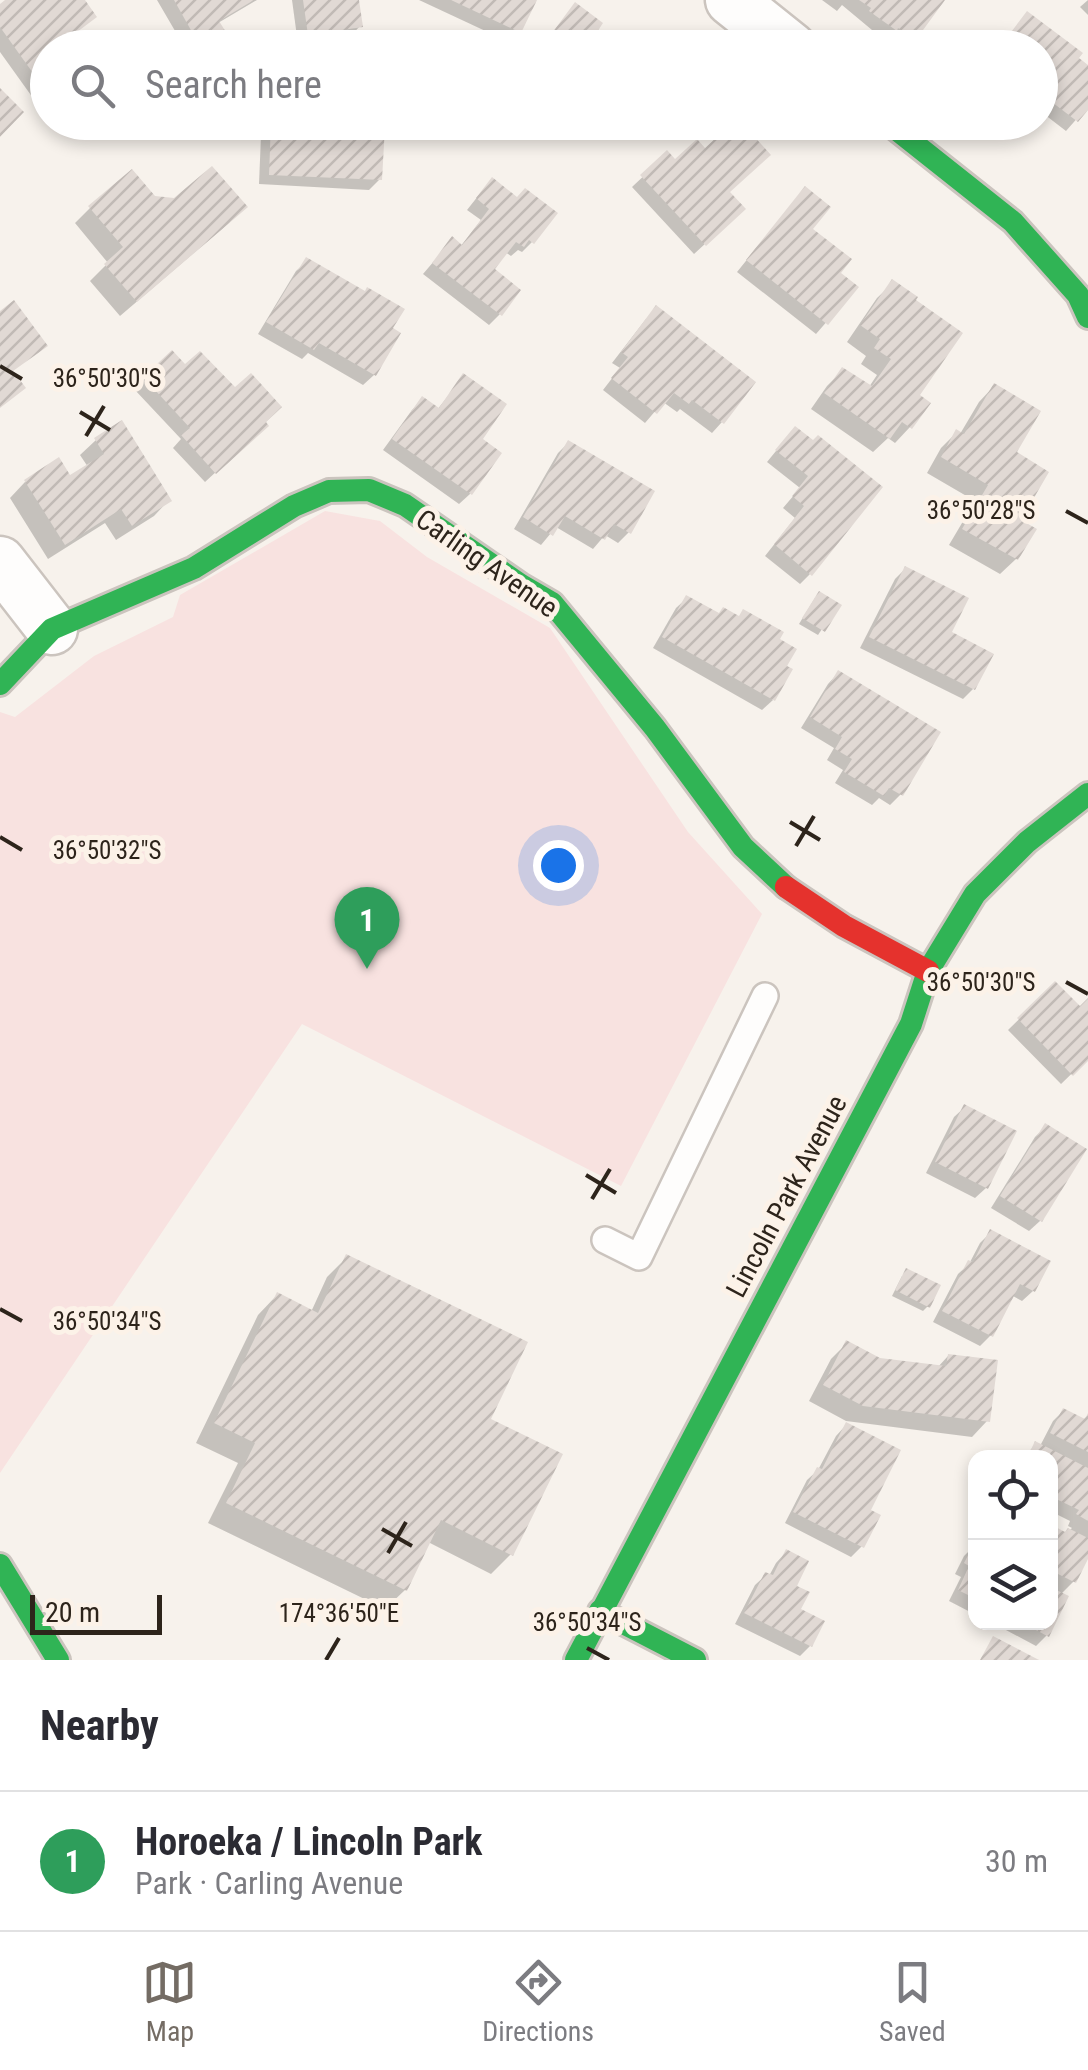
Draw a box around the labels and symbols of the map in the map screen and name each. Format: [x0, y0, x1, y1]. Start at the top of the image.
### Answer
text: 36°50'30"S [53, 364, 161, 393]
text: 36°50'28"S [927, 496, 1035, 525]
street label: Carling Avenue [410, 503, 564, 624]
text: 36°50'32"S [53, 836, 161, 865]
your location [533, 840, 584, 891]
pin: 1 [334, 886, 400, 969]
text: 36°50'30"S [927, 968, 1035, 997]
street label: Lincoln Park Avenue [719, 1090, 854, 1303]
text: 36°50'34"S [53, 1307, 161, 1336]
scale bar [30, 1590, 162, 1634]
text: 174°36'50"E [279, 1599, 399, 1628]
text: 36°50'34"S [533, 1608, 641, 1637]

